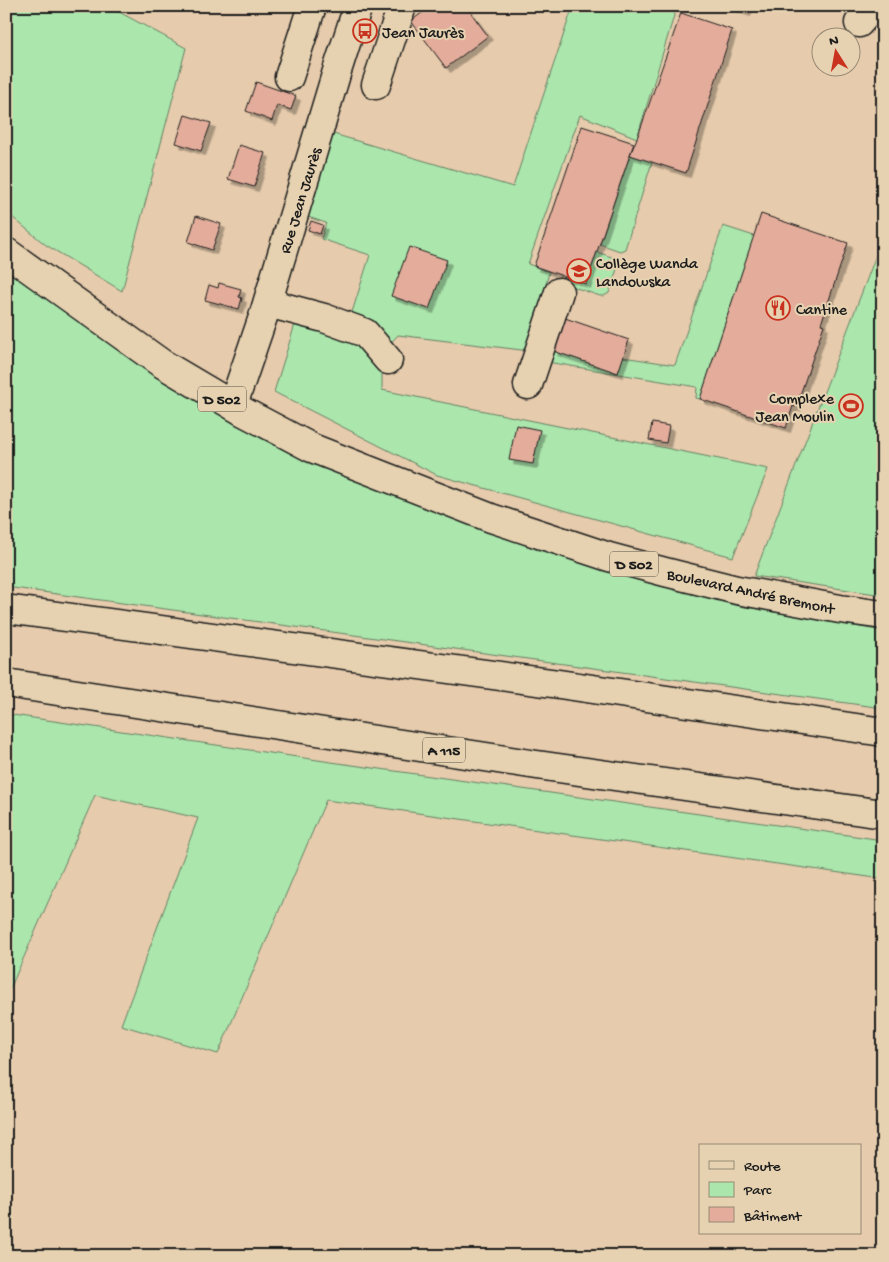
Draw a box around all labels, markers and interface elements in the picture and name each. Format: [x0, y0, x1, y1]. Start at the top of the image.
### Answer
bus stop icon: Jean Jaurès [352, 18, 378, 44]
place label: Jean Jaurès [382, 25, 465, 44]
north arrow [812, 28, 862, 78]
text: N [828, 32, 840, 51]
street label: Rue Jean Jaurès [277, 145, 328, 256]
place label: Collège Wanda Landowska [596, 256, 699, 293]
school or university icon: Collège Wanda Landowska [566, 258, 592, 284]
restaurant icon: Cantine [765, 295, 791, 321]
place label: Cantine [796, 302, 848, 321]
road number: D 502 [198, 386, 246, 412]
place label: Complexe Jean Moulin [755, 391, 835, 428]
sports icon: Complexe Jean Moulin [838, 393, 864, 419]
road number: D 502 [610, 552, 658, 576]
street label: Boulevard André Bremont [664, 566, 837, 621]
road number: A 115 [423, 738, 465, 762]
legend [699, 1144, 862, 1234]
text: Route [744, 1158, 781, 1176]
text: Parc [743, 1182, 772, 1200]
text: Bâtiment [743, 1208, 803, 1226]

